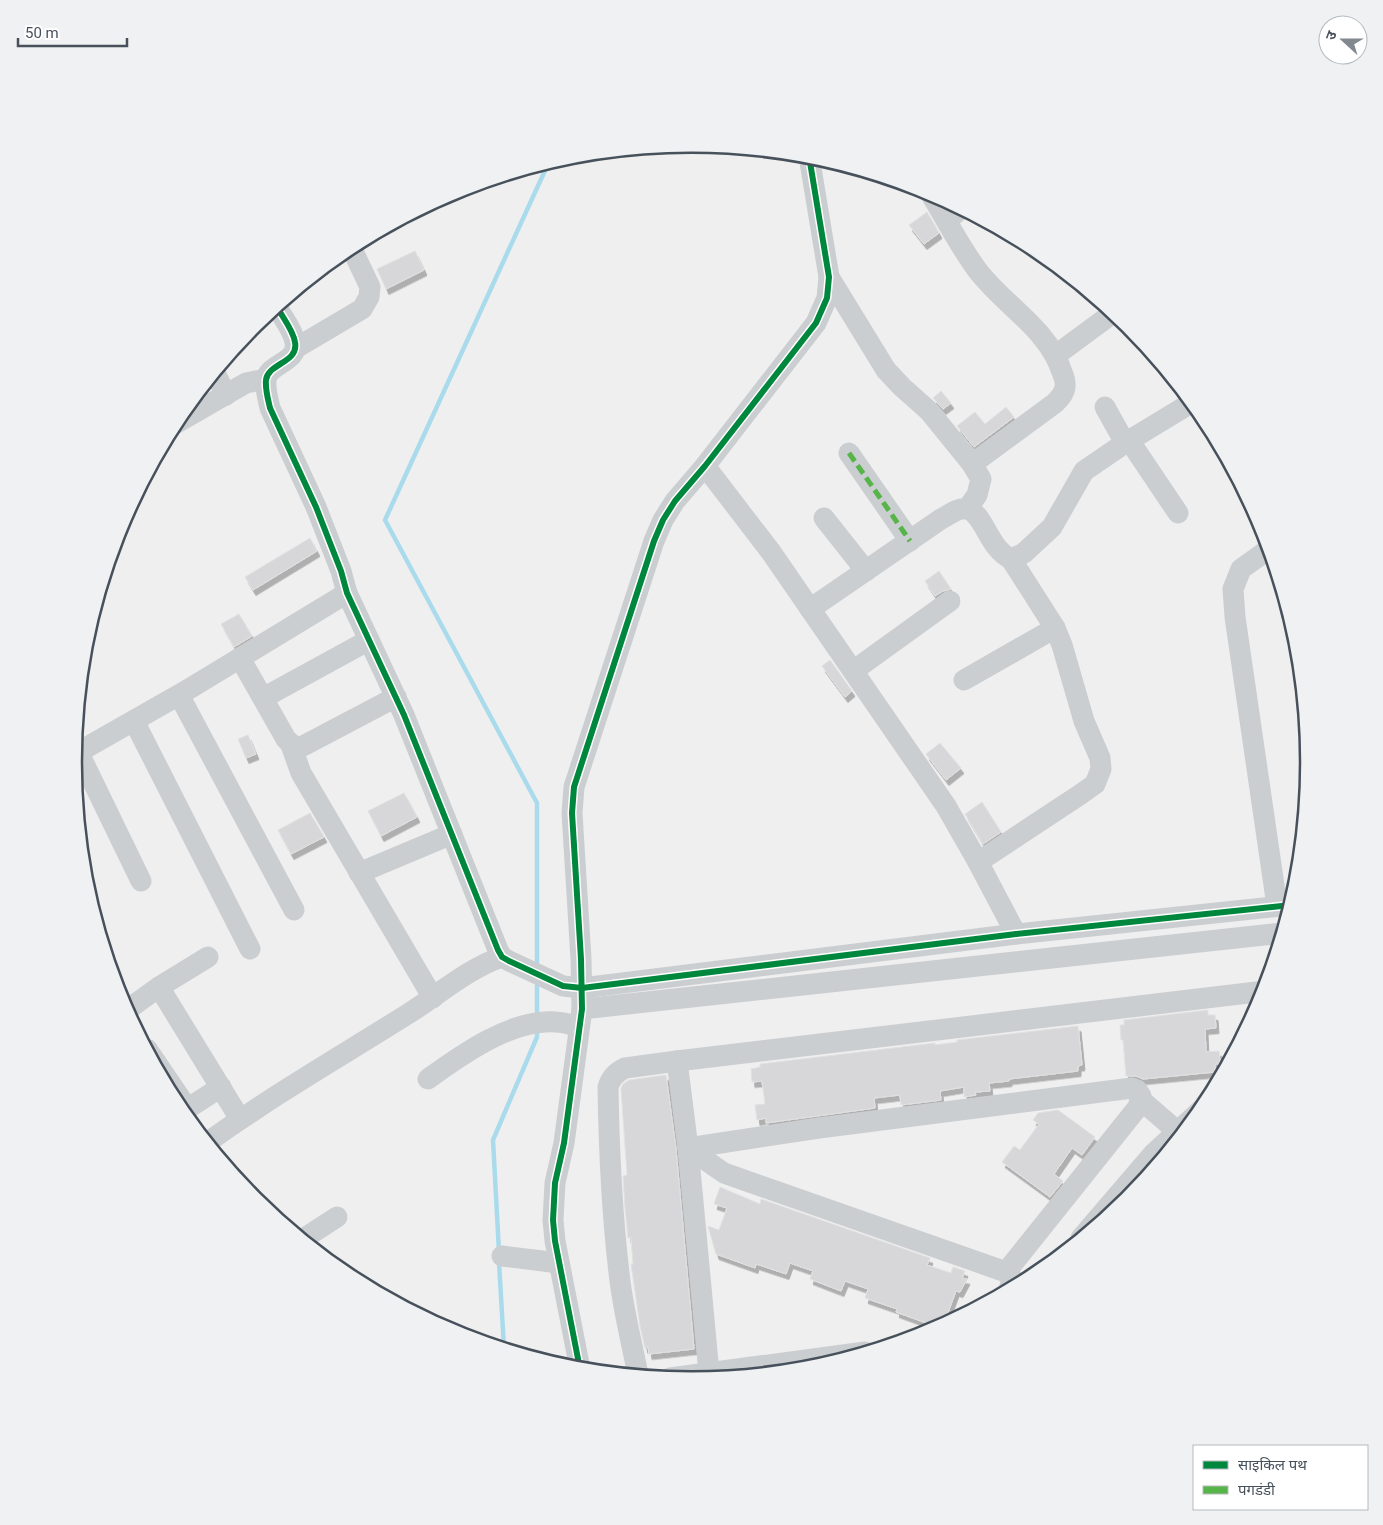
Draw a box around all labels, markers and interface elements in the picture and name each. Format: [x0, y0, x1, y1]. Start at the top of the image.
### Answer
scale bar [18, 15, 126, 47]
north arrow [1318, 15, 1368, 65]
text: 50 m [25, 24, 59, 42]
text: उ [1322, 28, 1340, 42]
legend [1193, 1445, 1368, 1510]
text: साइकिल पथ [1238, 1456, 1307, 1474]
text: पगडंडी [1238, 1481, 1276, 1499]

